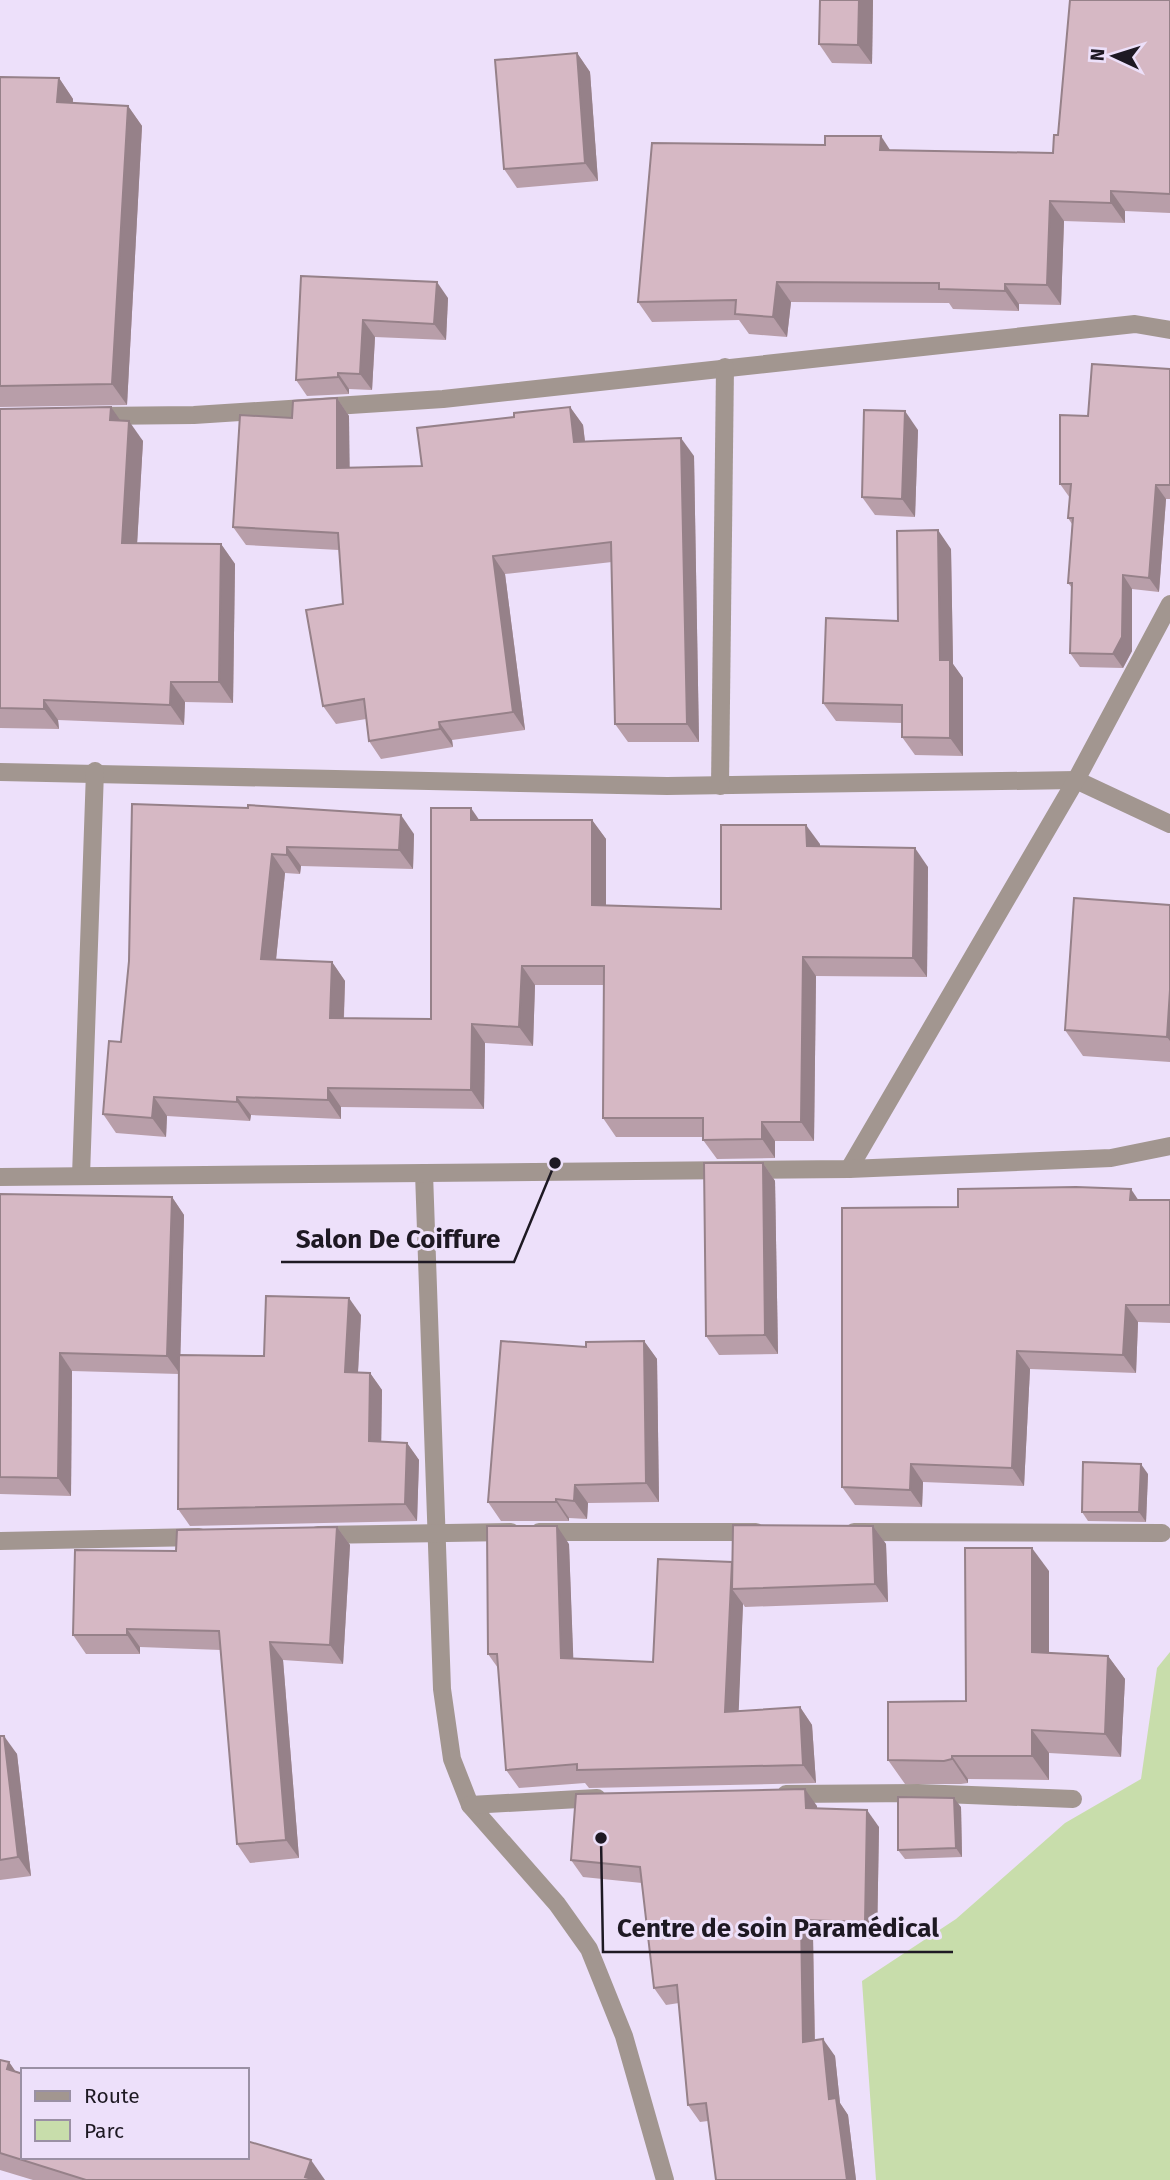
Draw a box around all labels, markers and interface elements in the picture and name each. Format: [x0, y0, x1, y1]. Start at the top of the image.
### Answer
north arrow [1079, 21, 1149, 91]
text: N [1086, 48, 1109, 62]
callout: Salon De Coiffure [281, 1215, 514, 1262]
text: Salon De Coiffure [296, 1224, 500, 1255]
callout: Centre de soin Paramédical [603, 1905, 953, 1952]
text: Centre de soin Paramédical [617, 1913, 939, 1944]
legend [21, 2068, 248, 2159]
text: Route [84, 2083, 140, 2109]
text: Parc [84, 2118, 124, 2144]

